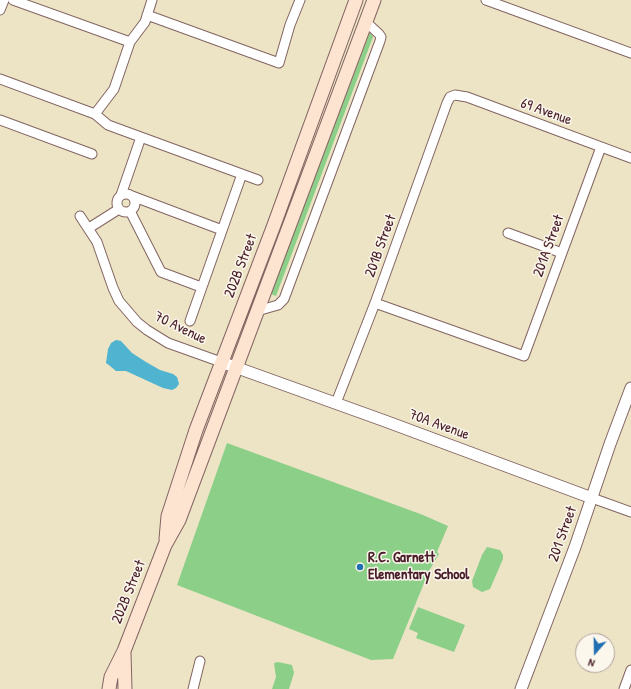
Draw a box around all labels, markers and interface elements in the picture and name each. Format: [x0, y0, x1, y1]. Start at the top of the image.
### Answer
street label: 69 Avenue [518, 94, 574, 130]
street label: 201B Street [361, 212, 401, 280]
street label: 201A Street [529, 212, 569, 280]
street label: 202B Street [221, 232, 261, 300]
street label: 70 Avenue [151, 308, 209, 348]
street label: 70A Avenue [406, 406, 472, 444]
street label: 201 Street [545, 504, 581, 564]
place label: R.C. Garnett Elementary School [368, 549, 469, 584]
street label: 202B Street [108, 558, 150, 626]
marker: R.C. Garnett Elementary School [355, 562, 365, 572]
north arrow [575, 633, 615, 673]
text: N [586, 656, 596, 671]

